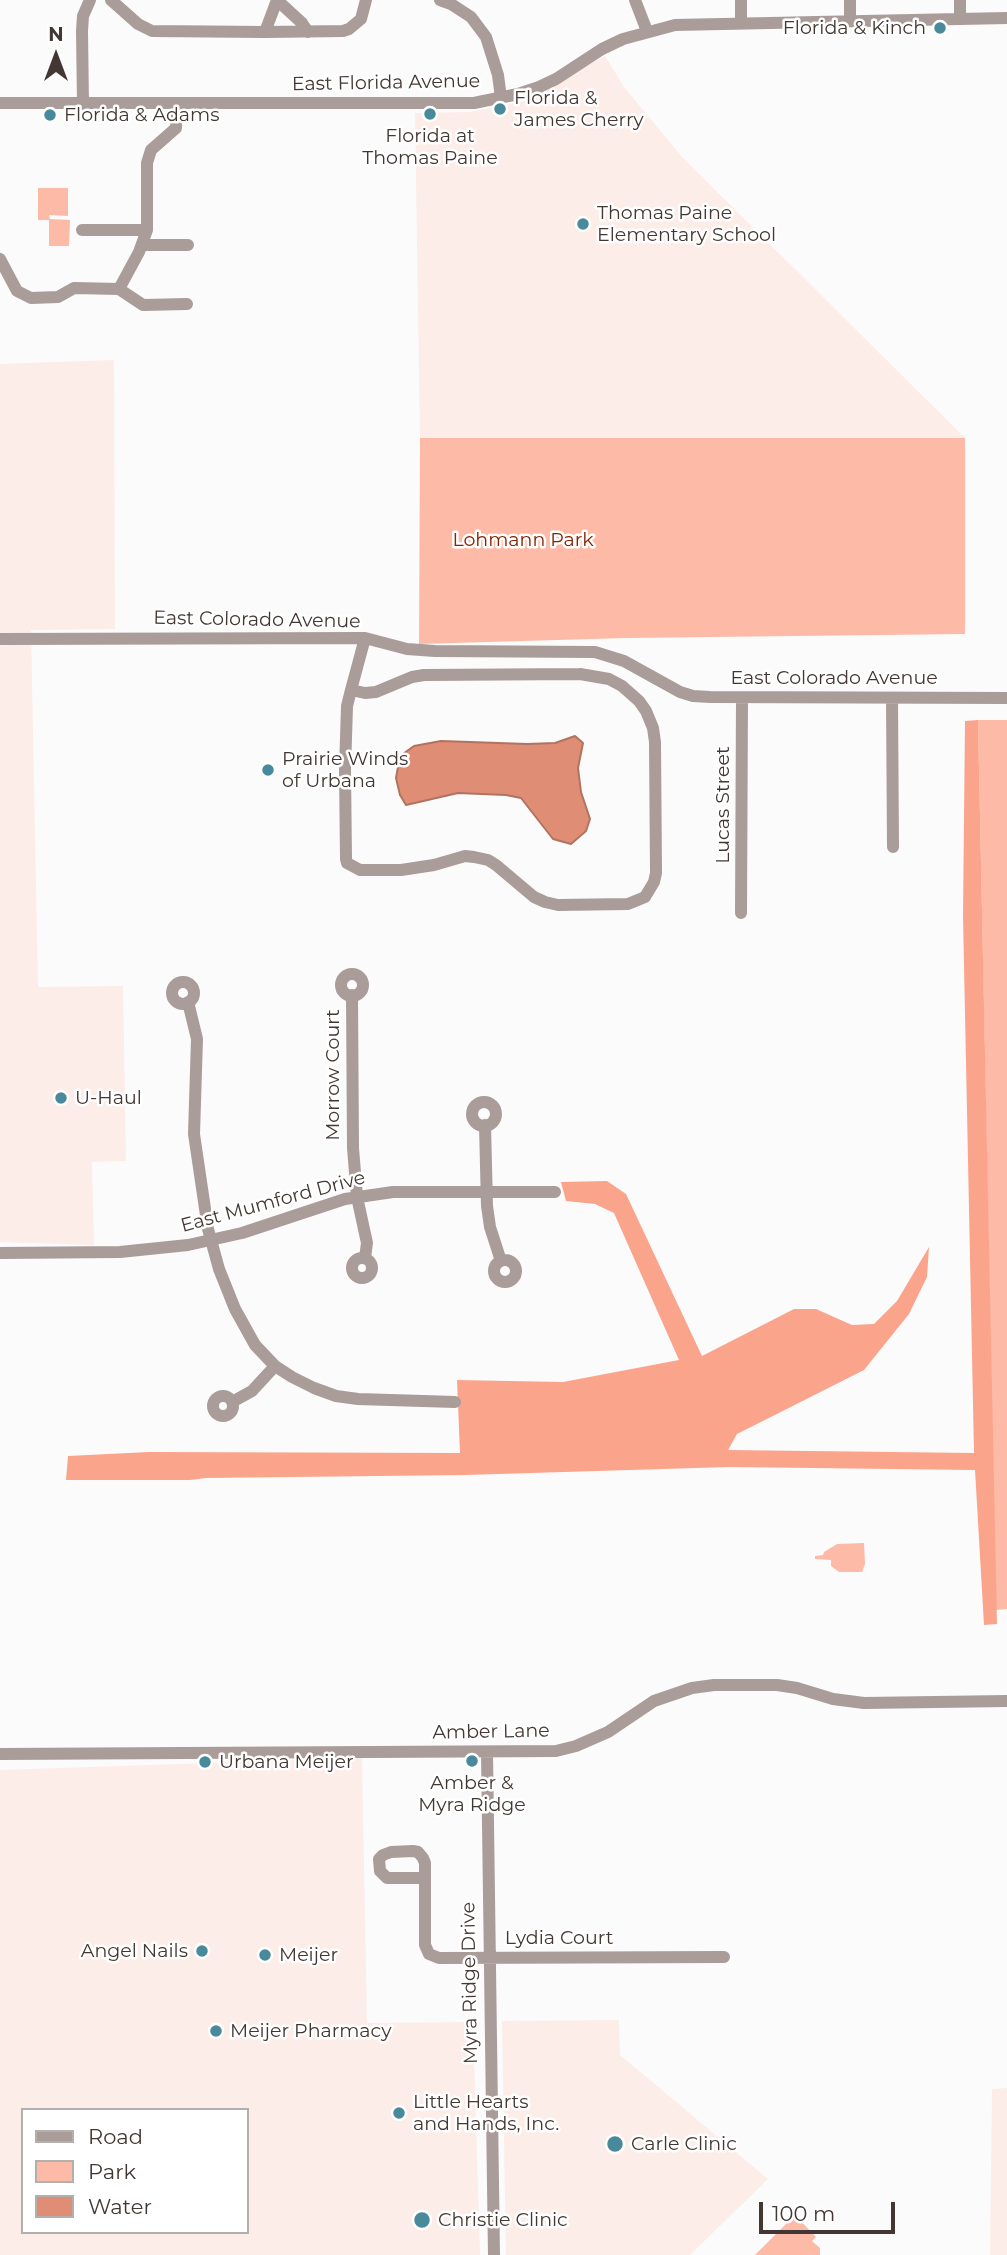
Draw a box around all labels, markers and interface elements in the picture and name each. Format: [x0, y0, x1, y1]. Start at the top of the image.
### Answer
place label: Florida & Kinch [783, 17, 926, 39]
marker: Florida & Kinch [932, 20, 948, 36]
north arrow [21, 21, 91, 91]
text: N [48, 23, 64, 46]
street label: East Florida Avenue [292, 70, 480, 96]
place label: Florida & James Cherry [514, 87, 644, 131]
marker: Florida & James Cherry [492, 101, 508, 117]
place label: Florida & Adams [64, 104, 219, 126]
marker: Florida at Thomas Paine [422, 106, 438, 122]
marker: Florida & Adams [42, 107, 58, 123]
place label: Florida at Thomas Paine [362, 125, 498, 169]
place label: Thomas Paine Elementary School [597, 202, 776, 246]
marker: Thomas Paine Elementary School [575, 216, 591, 232]
park label: Lohmann Park [452, 529, 594, 551]
street label: East Colorado Avenue [153, 607, 361, 633]
street label: East Colorado Avenue [730, 667, 938, 689]
street label: Lucas Street [712, 746, 734, 864]
place label: Prairie Winds of Urbana [282, 748, 408, 792]
marker: Prairie Winds of Urbana [260, 762, 276, 778]
street label: Morrow Court [322, 1009, 344, 1141]
place label: U-Haul [75, 1087, 142, 1109]
marker: U-Haul [53, 1090, 69, 1106]
street label: East Mumford Drive [178, 1166, 368, 1238]
street label: Amber Lane [432, 1720, 550, 1744]
place label: Urbana Meijer [219, 1751, 354, 1773]
marker: Amber & Myra Ridge [464, 1753, 480, 1769]
marker: Urbana Meijer [197, 1754, 213, 1770]
place label: Amber & Myra Ridge [418, 1772, 526, 1816]
street label: Myra Ridge Drive [457, 1902, 483, 2064]
street label: Lydia Court [505, 1927, 613, 1949]
place label: Angel Nails [81, 1940, 188, 1962]
marker: Angel Nails [194, 1943, 210, 1959]
place label: Meijer [279, 1944, 338, 1966]
marker: Meijer [257, 1947, 273, 1963]
place label: Meijer Pharmacy [230, 2020, 391, 2042]
marker: Meijer Pharmacy [208, 2023, 224, 2039]
place label: Little Hearts and Hands, Inc. [413, 2091, 559, 2135]
marker: Little Hearts and Hands, Inc. [391, 2105, 407, 2121]
legend [21, 2108, 248, 2234]
text: Road [88, 2124, 143, 2149]
place label: Carle Clinic [631, 2133, 737, 2155]
marker: Carle Clinic [605, 2134, 625, 2154]
text: Park [88, 2159, 136, 2184]
scale bar [762, 2188, 898, 2232]
text: Water [88, 2194, 152, 2219]
text: 100 m [772, 2201, 835, 2226]
place label: Christie Clinic [438, 2209, 568, 2231]
marker: Christie Clinic [412, 2210, 432, 2230]

